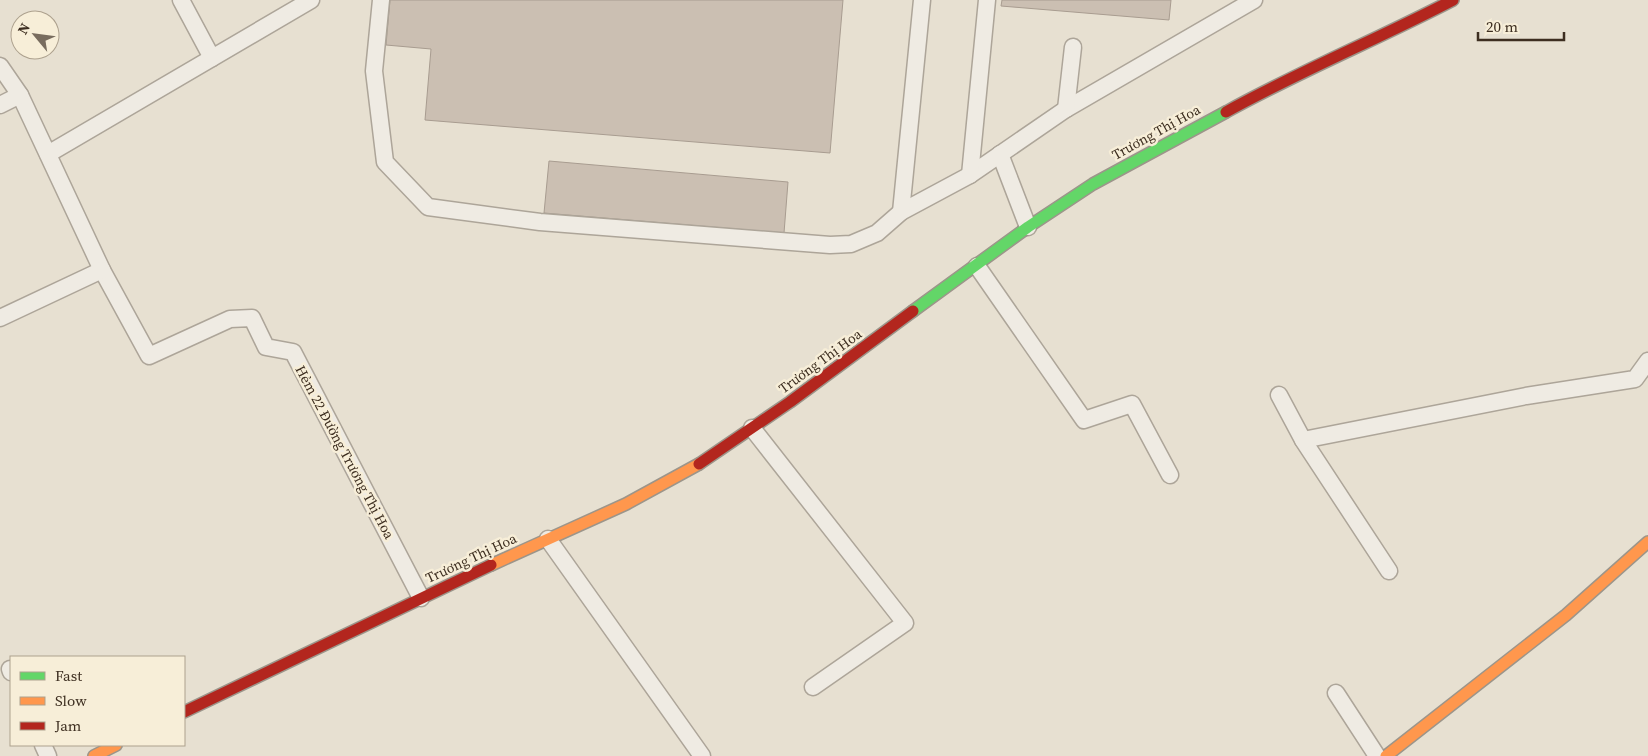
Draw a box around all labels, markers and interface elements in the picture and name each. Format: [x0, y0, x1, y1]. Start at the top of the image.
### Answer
north arrow [10, 10, 60, 60]
scale bar [1478, 10, 1564, 42]
text: 20 m [1486, 16, 1518, 37]
text: N [12, 19, 35, 38]
street label: Trương Thị Hoa [1108, 99, 1205, 165]
street label: Trương Thị Hoa [774, 323, 866, 398]
street label: Hẻm 22 Đường Trương Thị Hoa [291, 362, 400, 543]
street label: Trương Thị Hoa [422, 528, 521, 588]
legend [10, 656, 185, 746]
text: Fast [55, 665, 82, 686]
text: Slow [55, 690, 87, 711]
text: Jam [54, 715, 82, 736]

